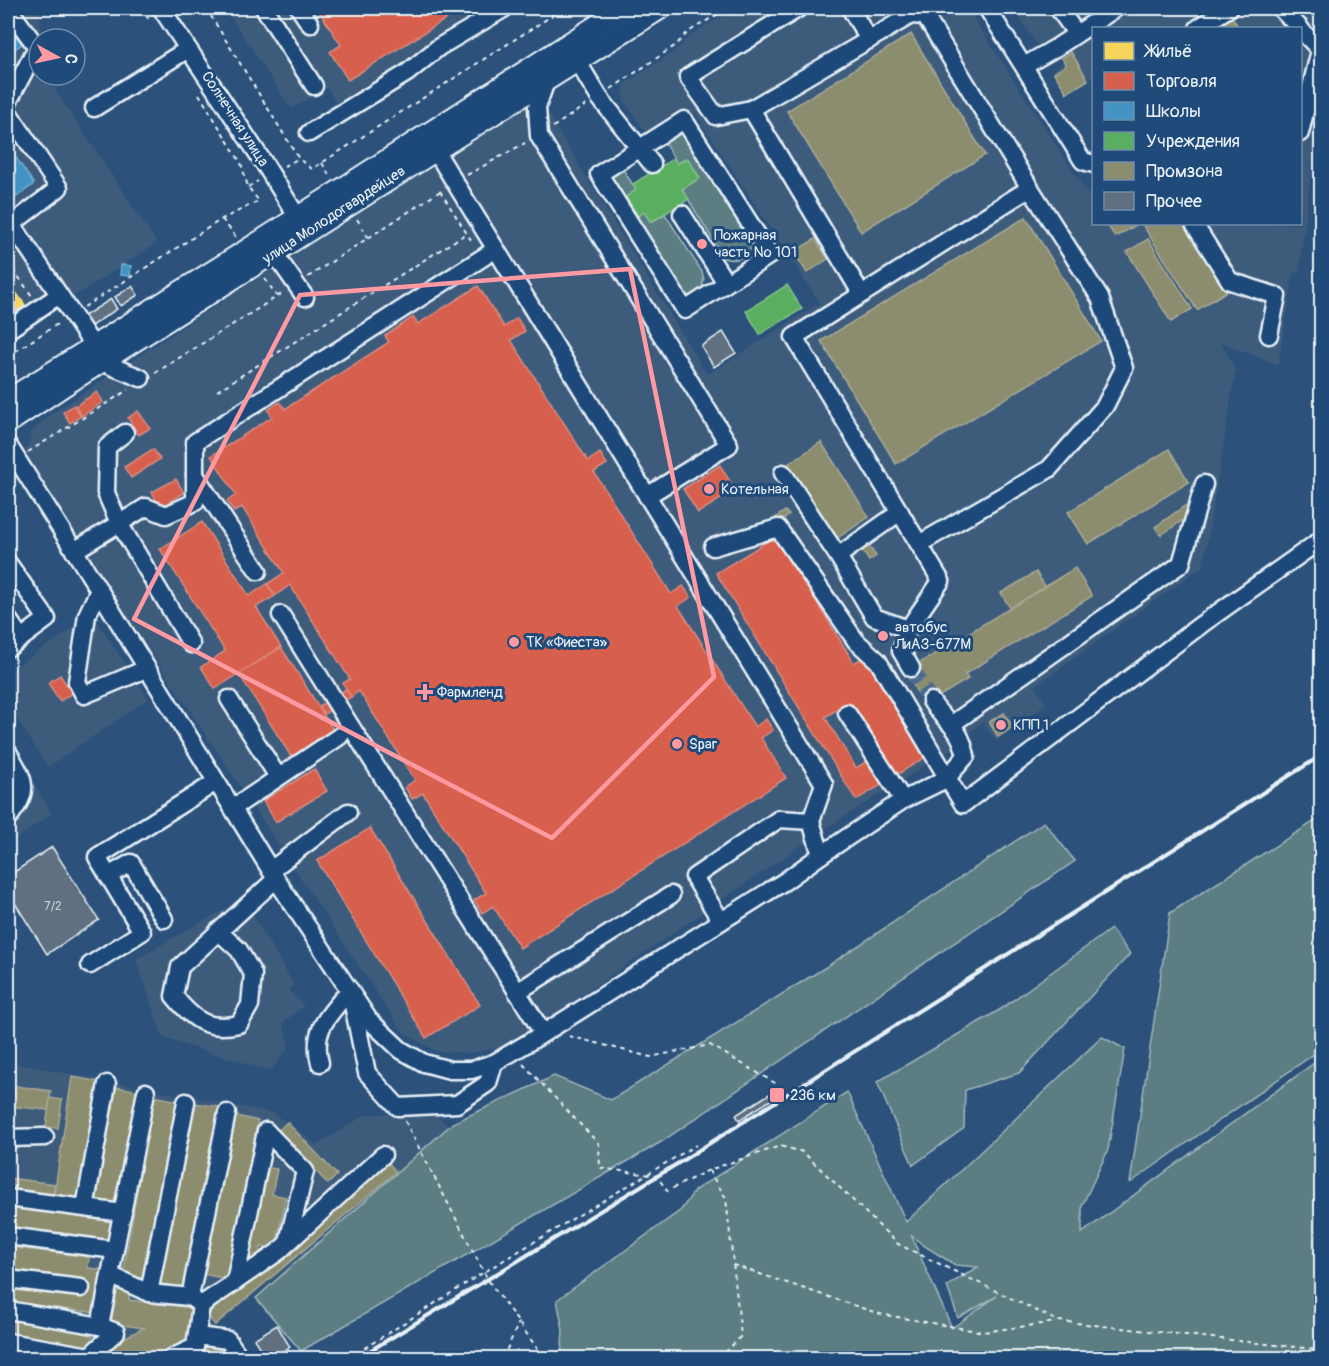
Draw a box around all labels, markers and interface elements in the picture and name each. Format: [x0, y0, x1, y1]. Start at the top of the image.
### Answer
north arrow [27, 27, 87, 87]
legend [1092, 27, 1302, 225]
text: Жильё [1143, 40, 1192, 63]
text: С [60, 53, 81, 65]
street label: Солнечная улица [197, 68, 273, 170]
text: Торговля [1146, 70, 1217, 93]
text: Школы [1146, 100, 1201, 123]
text: Учреждения [1146, 130, 1240, 153]
text: Промзона [1146, 160, 1223, 183]
street label: улица Молодогвардейцев [258, 162, 409, 269]
text: Прочее [1146, 190, 1202, 213]
place label: Пожарная часть № 101 [714, 226, 797, 262]
marker: Пожарная часть № 101 [695, 237, 709, 251]
place label: Котельная [721, 480, 789, 499]
marker: Котельная [702, 482, 716, 496]
place label: автобус ЛиАЗ-677М [894, 618, 971, 654]
marker: автобус ЛиАЗ-677М [876, 629, 890, 643]
place label: ТК «Фиеста» [526, 633, 608, 652]
marker: ТК «Фиеста» [507, 635, 521, 649]
place label: Фармленд [437, 683, 503, 702]
marker: Фармленд [418, 685, 432, 699]
place label: КПП 1 [1013, 716, 1049, 735]
marker: КПП 1 [994, 718, 1008, 732]
place label: Spar [689, 735, 718, 754]
marker: Spar [670, 737, 684, 751]
house number: 7/2 [44, 899, 62, 914]
marker: 236 км [768, 1086, 786, 1104]
place label: 236 км [790, 1086, 836, 1105]

